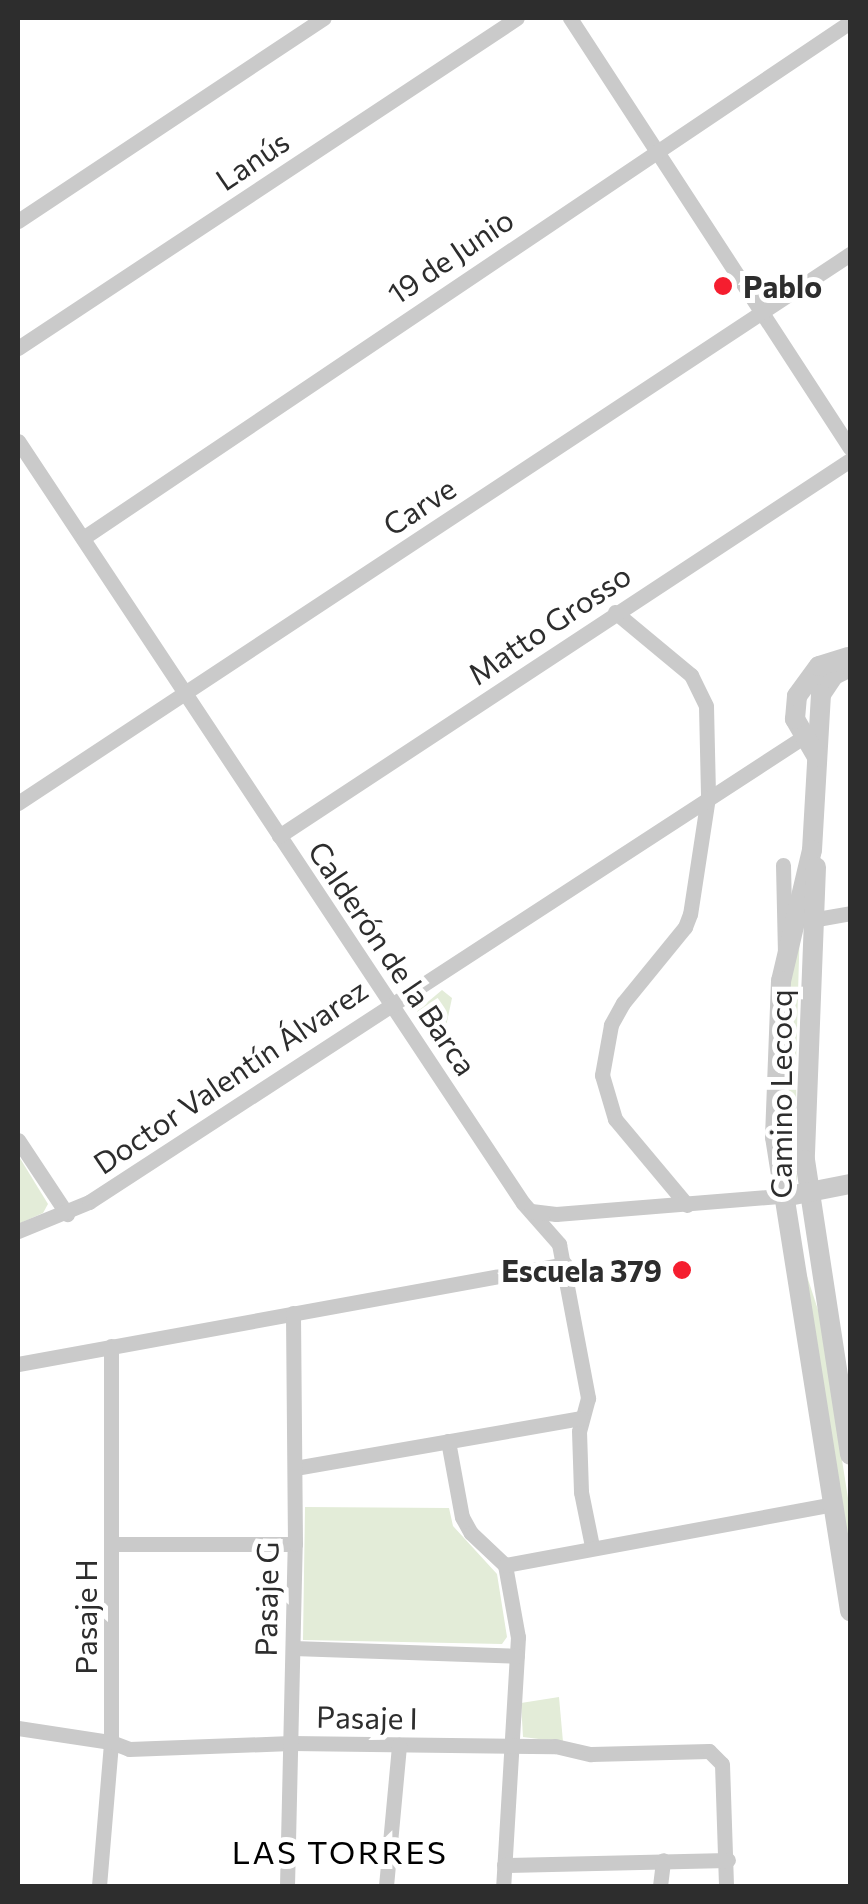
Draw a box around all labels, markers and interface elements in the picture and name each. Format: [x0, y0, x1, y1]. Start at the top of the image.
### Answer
street label: Lanús [209, 123, 295, 197]
street label: 19 de Junio [380, 201, 520, 311]
place label: Pablo [743, 268, 822, 304]
marker: Pablo [712, 275, 734, 297]
street label: Carve [376, 469, 462, 543]
street label: Matto Grosso [461, 556, 637, 692]
street label: Calderón de la Barca [301, 834, 485, 1082]
street label: Doctor Valentín Álvarez [86, 971, 374, 1181]
street label: Camino Lecocq [762, 989, 798, 1199]
place label: Escuela 379 [501, 1252, 662, 1288]
marker: Escuela 379 [671, 1259, 693, 1281]
street label: Pasaje G [247, 1541, 285, 1657]
street label: Pasaje H [67, 1559, 103, 1675]
street label: Pasaje I [316, 1698, 418, 1736]
district label: LAS TORRES [232, 1832, 448, 1870]

